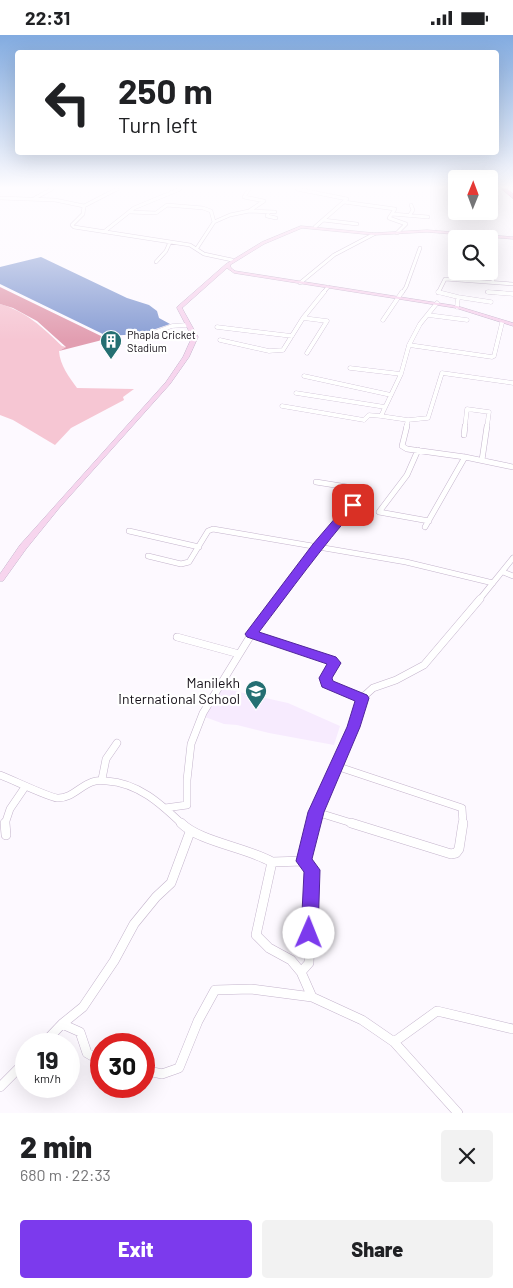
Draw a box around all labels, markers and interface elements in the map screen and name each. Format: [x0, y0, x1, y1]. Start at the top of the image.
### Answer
text: 22:31 [25, 6, 70, 29]
text: 250 m [118, 69, 213, 111]
icon: left [35, 70, 100, 135]
text: Turn left [118, 111, 198, 137]
north arrow [448, 170, 498, 220]
map controls [448, 170, 498, 280]
button: search [448, 230, 498, 280]
place label: Phapla Cricket Stadium [127, 328, 196, 354]
building icon: Phapla Cricket Stadium [99, 329, 123, 360]
pin [332, 484, 374, 526]
icon: arrive [339, 491, 367, 519]
place label: Manilekh International School [118, 674, 240, 707]
school or university icon: Manilekh International School [244, 679, 268, 710]
position arrow [282, 906, 334, 958]
speed limit sign: 30 [90, 1033, 155, 1098]
text: 19 [36, 1044, 59, 1074]
text: km/h [34, 1071, 61, 1085]
text: 2 min [20, 1128, 92, 1164]
button: close [441, 1130, 493, 1182]
text: 680 m · 22:33 [20, 1165, 111, 1184]
button: Exit [20, 1220, 252, 1278]
button: Share [262, 1220, 493, 1278]

